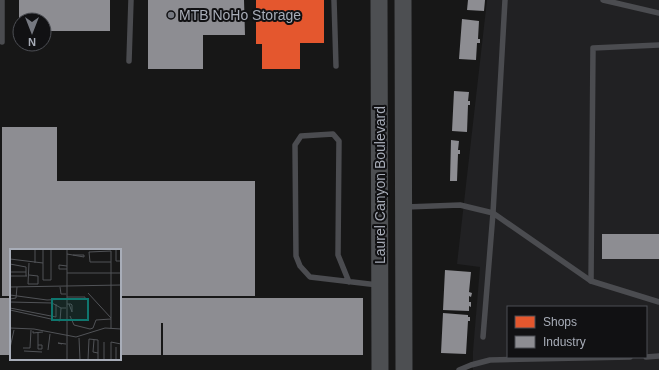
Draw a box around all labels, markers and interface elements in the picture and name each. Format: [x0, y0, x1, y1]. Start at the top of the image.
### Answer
place label: MTB NoHo Storage [179, 7, 301, 23]
marker: MTB NoHo Storage [166, 10, 176, 20]
north arrow [12, 12, 52, 52]
text: N [28, 36, 36, 48]
street label: Laurel Canyon Boulevard [372, 106, 388, 264]
inset map [10, 249, 121, 360]
legend [507, 306, 647, 358]
text: Shops [543, 315, 577, 329]
text: Industry [543, 335, 586, 349]

